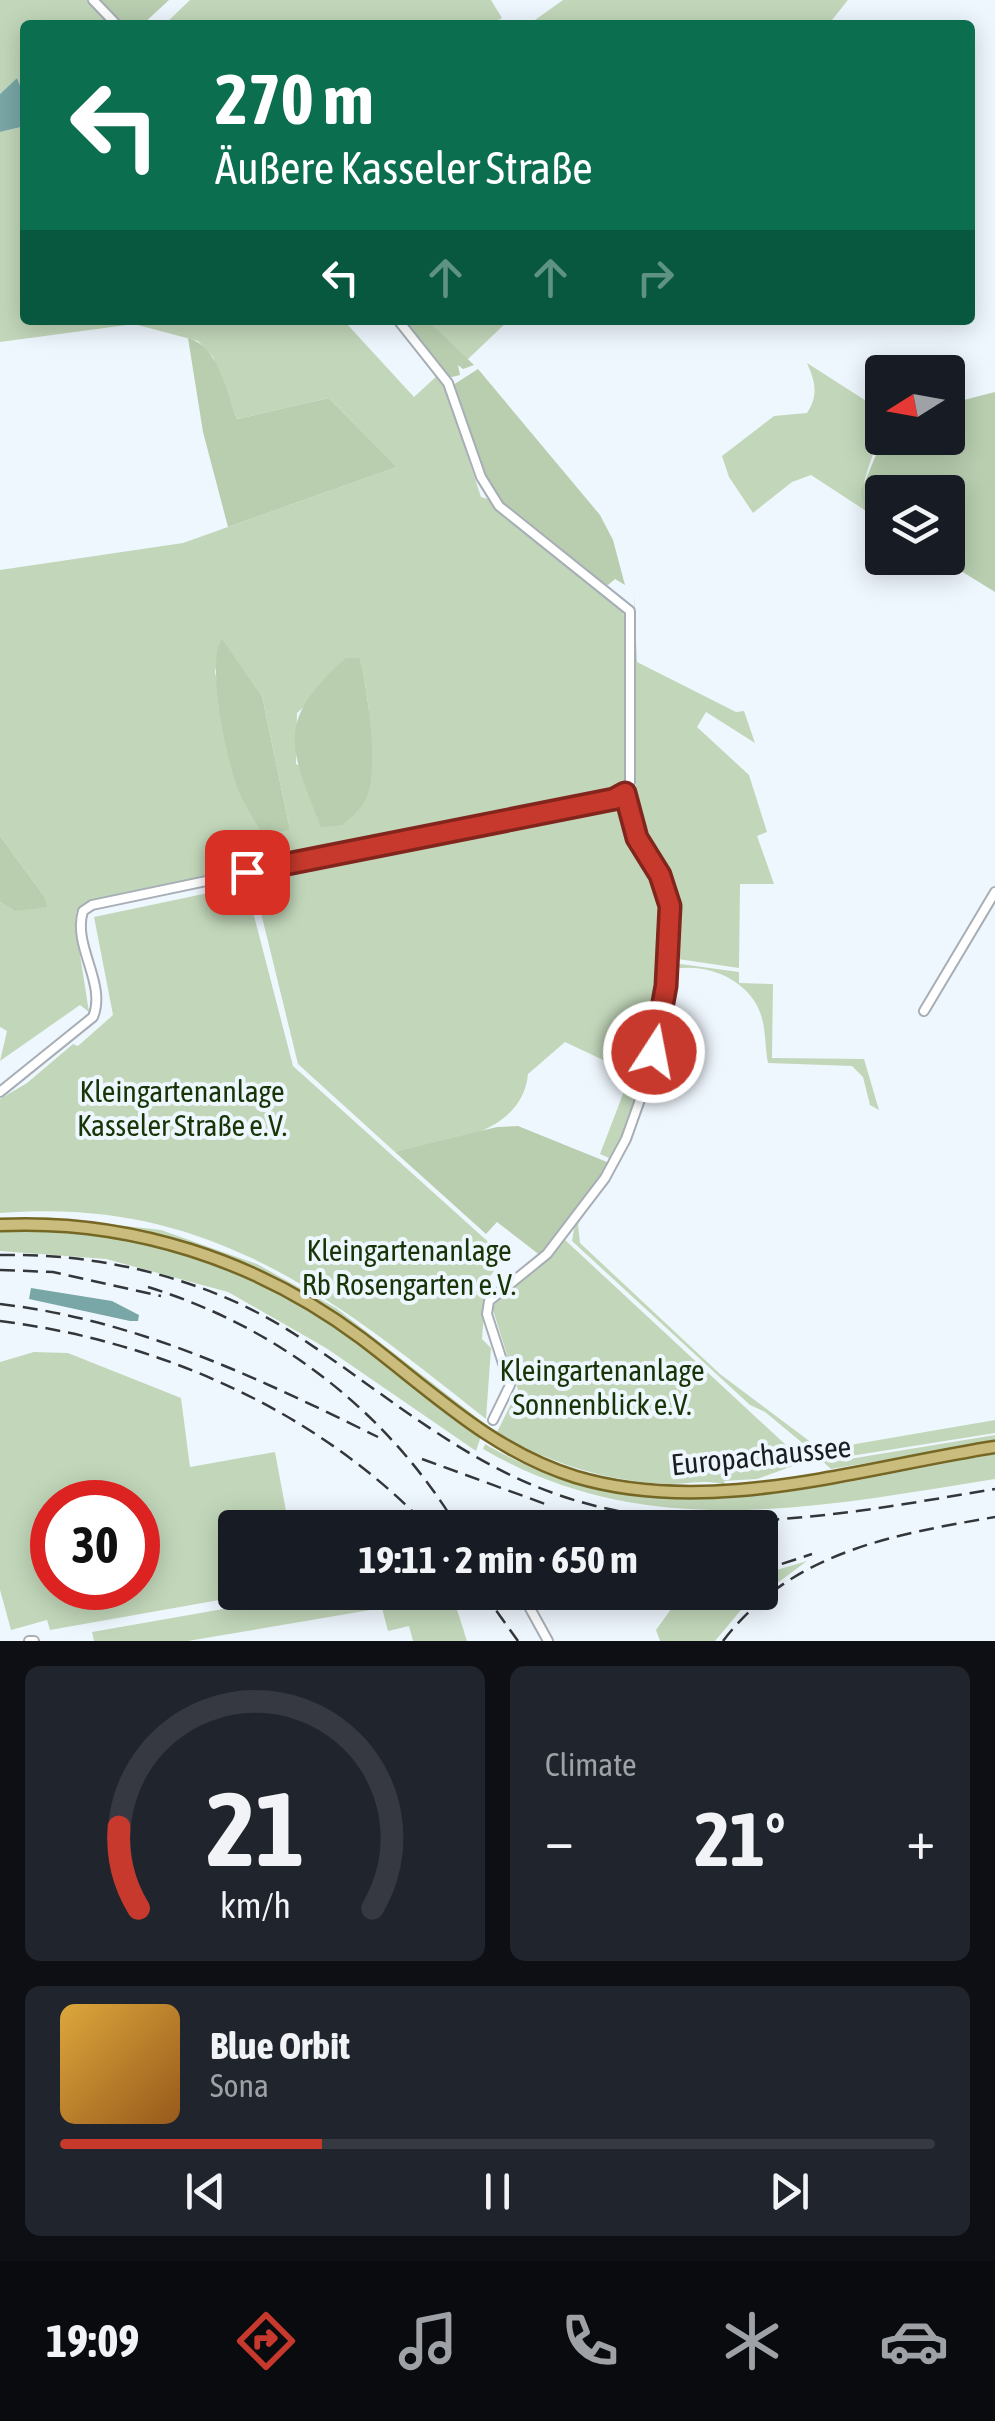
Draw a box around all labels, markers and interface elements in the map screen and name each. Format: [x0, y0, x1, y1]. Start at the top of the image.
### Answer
text: 270 m [215, 59, 374, 139]
icon: left [50, 60, 180, 190]
text: Äußere Kasseler Straße [215, 142, 593, 194]
icon: left [313, 250, 368, 305]
icon: ahead [418, 250, 473, 305]
icon: ahead [523, 250, 578, 305]
icon: right [628, 250, 683, 305]
north arrow [865, 355, 965, 455]
map controls [865, 355, 965, 575]
button: layers [865, 475, 965, 575]
pin [205, 830, 290, 915]
icon: arrive [220, 845, 275, 900]
position arrow [602, 1000, 706, 1104]
park label: Kleingartenanlage Kasseler Straße e.V. [77, 1074, 287, 1142]
park label: Kleingartenanlage Rb Rosengarten e.V. [302, 1233, 516, 1301]
park label: Kleingartenanlage Sonnenblick e.V. [499, 1353, 705, 1421]
street label: Europachaussee [669, 1429, 853, 1481]
speed limit sign: 30 [30, 1480, 160, 1610]
text: 19:11 · 2 min · 650 m [358, 1538, 638, 1581]
text: Climate [545, 1746, 637, 1783]
text: 21 [206, 1769, 304, 1888]
text: 21° [694, 1796, 786, 1882]
text: − [545, 1808, 574, 1871]
text: + [906, 1808, 935, 1871]
text: km/h [220, 1885, 290, 1926]
text: Blue Orbit [210, 2024, 350, 2067]
text: Sona [210, 2067, 269, 2104]
icon: previous [178, 2164, 233, 2219]
icon: pause [470, 2164, 525, 2219]
icon: next [762, 2164, 817, 2219]
icon: directions [231, 2306, 301, 2376]
icon: music [393, 2306, 463, 2376]
icon: phone [555, 2306, 625, 2376]
icon: climate [717, 2306, 787, 2376]
icon: car [879, 2306, 949, 2376]
text: 19:09 [46, 2315, 139, 2367]

